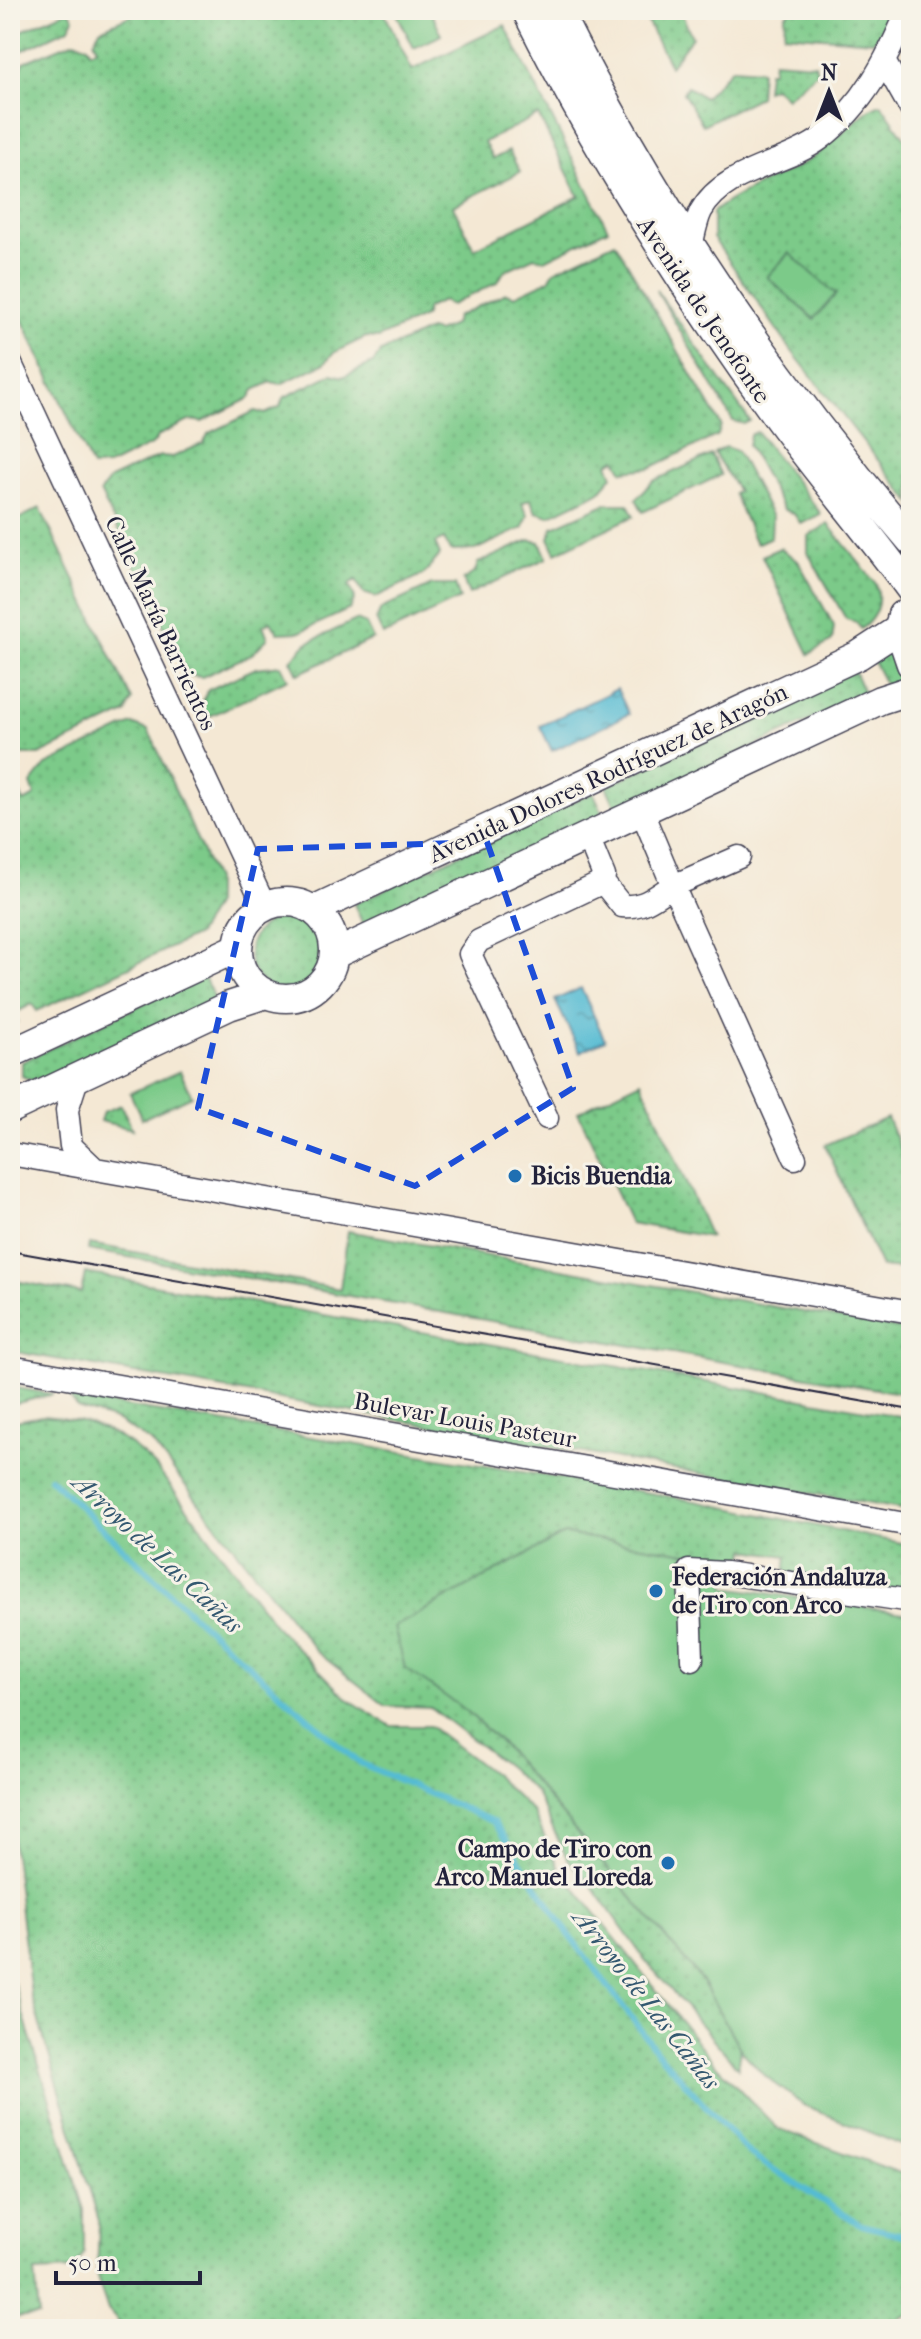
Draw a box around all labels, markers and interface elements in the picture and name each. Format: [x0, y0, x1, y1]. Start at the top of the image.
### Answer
north arrow [789, 52, 869, 132]
text: N [821, 60, 838, 86]
street label: Avenida de Jenofonte [631, 211, 777, 409]
street label: Calle María Barrientos [99, 511, 223, 735]
street label: Avenida Dolores Rodríguez de Aragón [423, 677, 792, 869]
place label: Bicis Buendia [531, 1162, 672, 1190]
marker: Bicis Buendia [506, 1167, 524, 1185]
street label: Bulevar Louis Pasteur [352, 1387, 579, 1453]
water label: Arroyo de Las Cañas [64, 1465, 249, 1640]
place label: Federación Andaluza de Tiro con Arco [671, 1563, 888, 1619]
marker: Federación Andaluza de Tiro con Arco [647, 1582, 665, 1600]
place label: Campo de Tiro con Arco Manuel Lloreda [434, 1835, 653, 1891]
marker: Campo de Tiro con Arco Manuel Lloreda [659, 1854, 677, 1872]
water label: Arroyo de Las Cañas [565, 1901, 727, 2096]
scale bar [56, 2235, 200, 2285]
text: 50 m [68, 2249, 117, 2277]

